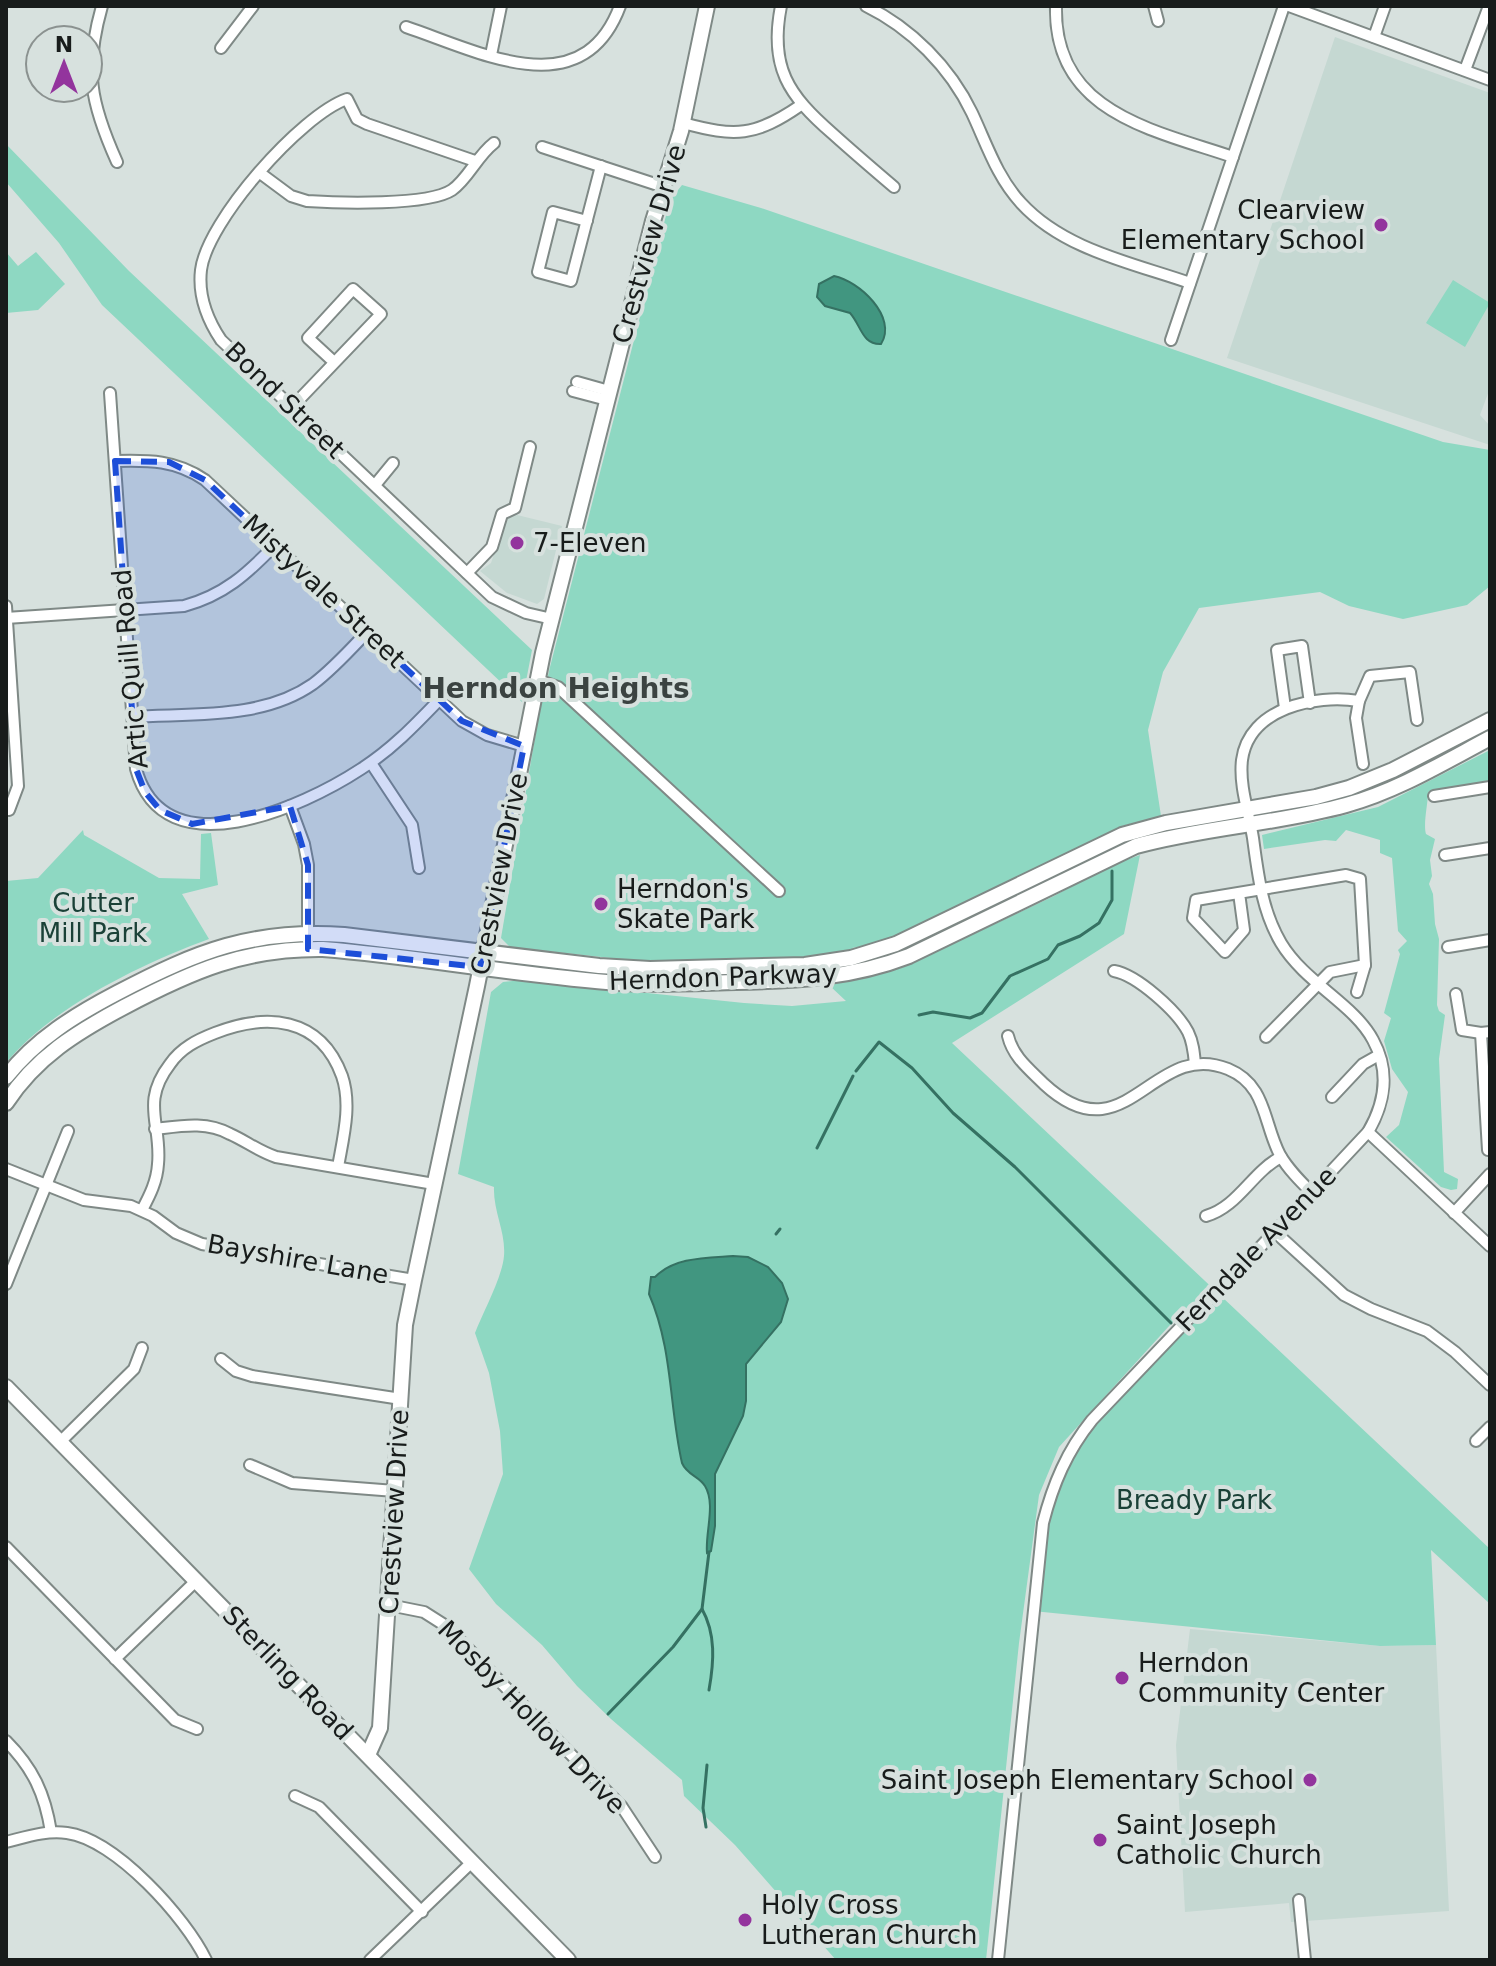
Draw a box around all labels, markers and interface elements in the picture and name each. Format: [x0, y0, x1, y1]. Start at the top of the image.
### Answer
north arrow [24, 24, 104, 104]
text: N [55, 32, 73, 57]
street label: Crestview Drive [606, 141, 692, 347]
place label: Clearview Elementary School [1121, 195, 1365, 255]
marker: Clearview Elementary School [1372, 216, 1390, 234]
street label: Bond Street [219, 336, 351, 464]
street label: Mistyvale Street [237, 508, 411, 674]
place label: 7-Eleven [533, 528, 646, 558]
marker: 7-Eleven [508, 534, 526, 552]
street label: Artic Quill Road [106, 568, 154, 770]
district label: Herndon Heights [422, 672, 690, 705]
street label: Crestview Drive [465, 770, 533, 978]
place label: Herndon's Skate Park [617, 874, 755, 934]
park label: Cutter Mill Park [39, 888, 147, 948]
marker: Herndon's Skate Park [592, 895, 610, 913]
street label: Herndon Parkway [608, 958, 838, 996]
street label: Ferndale Avenue [1170, 1161, 1342, 1337]
street label: Bayshire Lane [205, 1228, 391, 1290]
street label: Crestview Drive [374, 1409, 414, 1615]
park label: Bready Park [1116, 1485, 1272, 1515]
street label: Sterling Road [217, 1600, 359, 1746]
street label: Mosby Hollow Drive [432, 1614, 632, 1820]
place label: Herndon Community Center [1138, 1648, 1385, 1708]
marker: Herndon Community Center [1113, 1669, 1131, 1687]
place label: Saint Joseph Elementary School [881, 1765, 1294, 1795]
marker: Saint Joseph Elementary School [1301, 1771, 1319, 1789]
place label: Saint Joseph Catholic Church [1116, 1810, 1322, 1870]
marker: Saint Joseph Catholic Church [1091, 1831, 1109, 1849]
place label: Holy Cross Lutheran Church [761, 1890, 978, 1950]
marker: Holy Cross Lutheran Church [736, 1911, 754, 1929]

